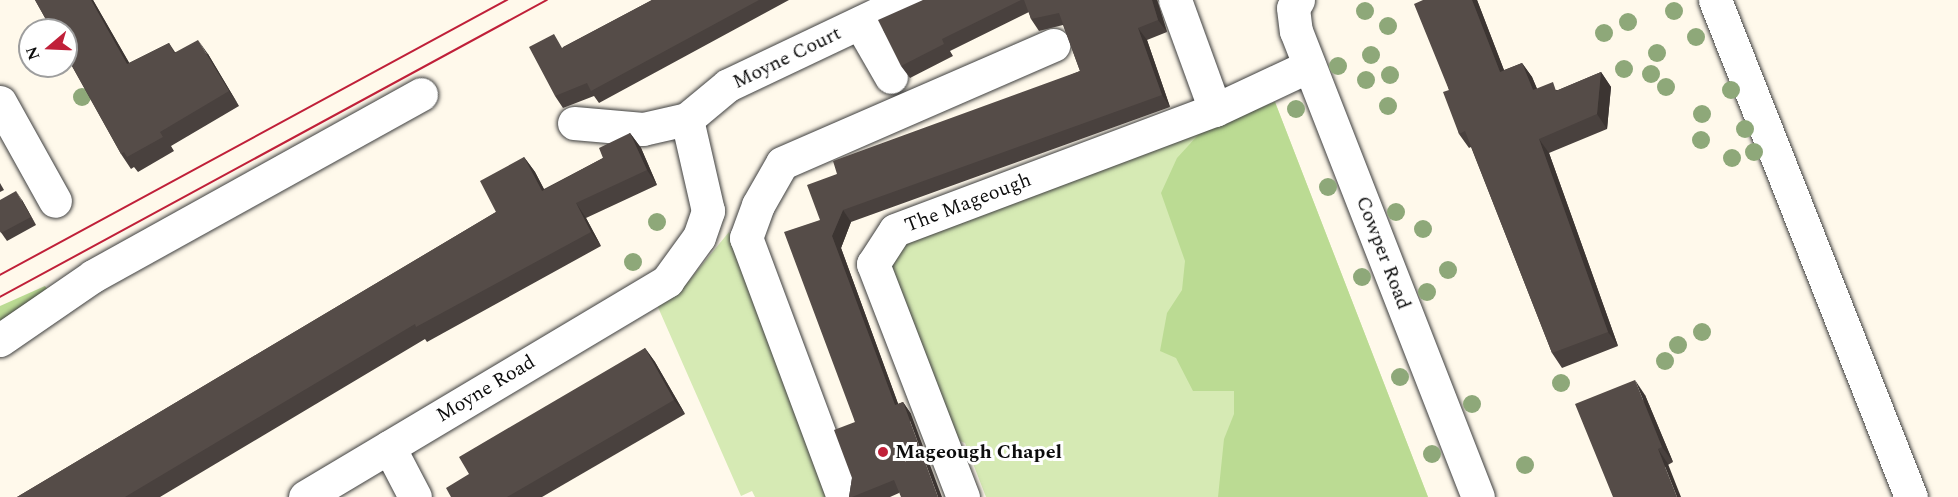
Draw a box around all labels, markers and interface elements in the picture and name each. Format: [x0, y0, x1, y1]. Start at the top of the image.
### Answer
north arrow [18, 18, 78, 78]
street label: Moyne Court [729, 21, 845, 95]
text: N [19, 43, 46, 63]
street label: The Mageough [901, 168, 1035, 238]
street label: Cowper Road [1350, 193, 1416, 313]
street label: Moyne Road [432, 350, 540, 428]
place label: Mageough Chapel [895, 440, 1062, 464]
marker: Mageough Chapel [876, 445, 890, 459]

